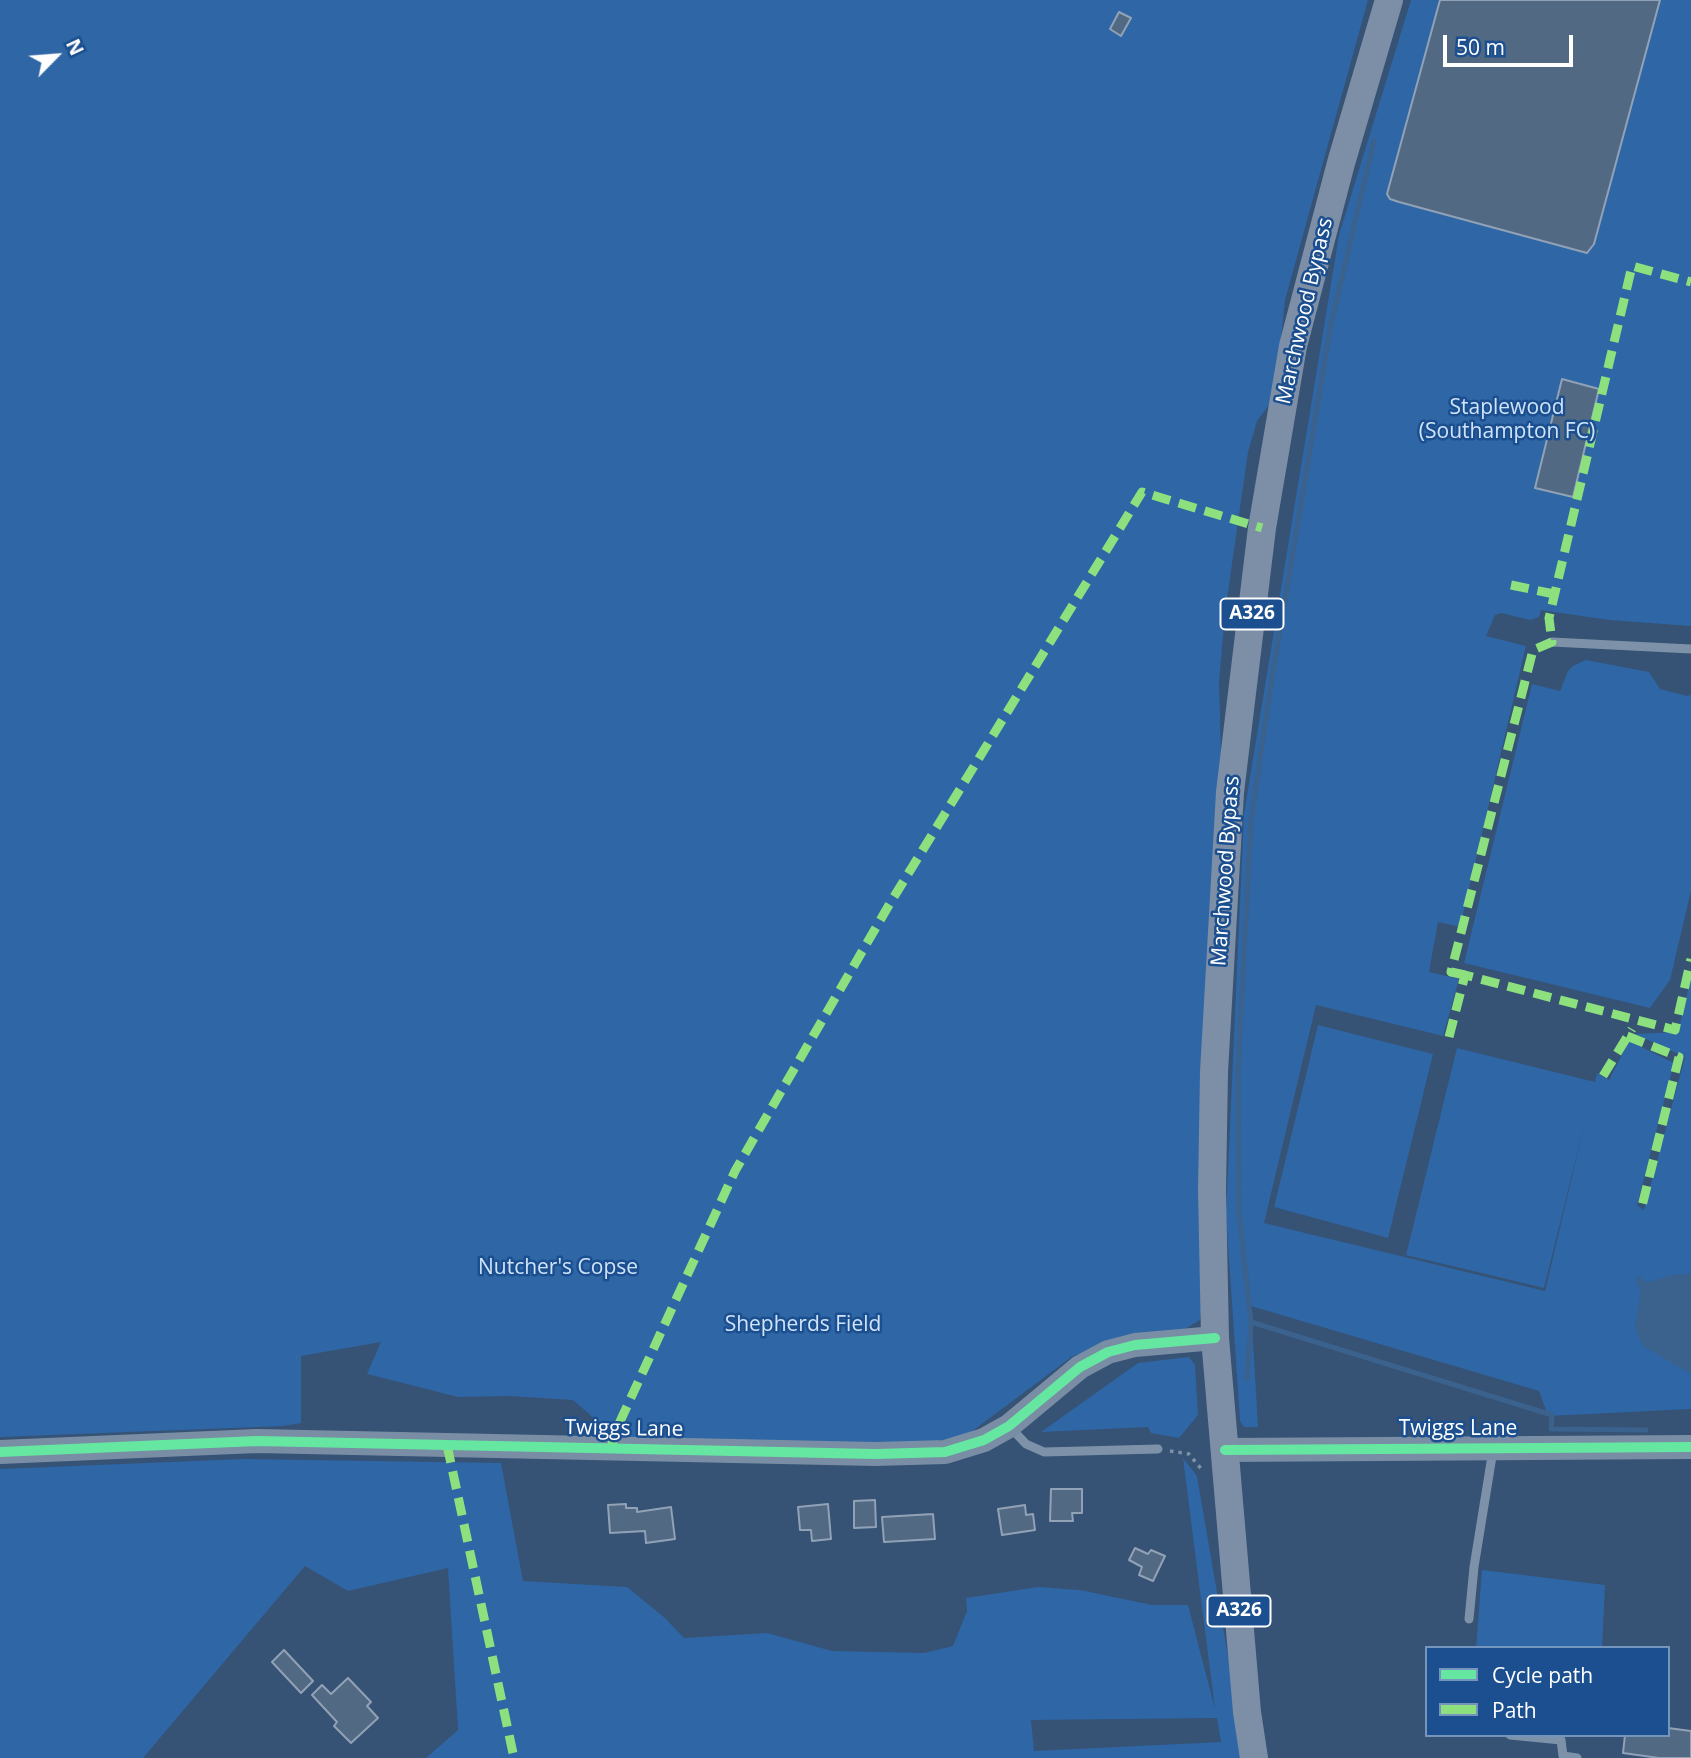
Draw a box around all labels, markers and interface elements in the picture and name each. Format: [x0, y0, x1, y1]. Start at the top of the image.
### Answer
north arrow [21, 21, 91, 91]
scale bar [1446, 21, 1576, 65]
text: 50 m [1456, 33, 1505, 61]
text: N [60, 35, 90, 60]
street label: Marchwood Bypass [1271, 215, 1339, 407]
park label: Staplewood (Southampton FC) [1419, 395, 1595, 445]
road number: A326 [1220, 598, 1284, 629]
street label: Marchwood Bypass [1207, 775, 1245, 967]
park label: Nutcher's Copse [478, 1255, 638, 1281]
park label: Shepherds Field [725, 1312, 881, 1338]
street label: Twiggs Lane [564, 1415, 684, 1443]
street label: Twiggs Lane [1399, 1416, 1517, 1442]
road number: A326 [1208, 1596, 1270, 1626]
legend [1425, 1646, 1670, 1737]
text: Cycle path [1492, 1661, 1593, 1689]
text: Path [1492, 1696, 1537, 1724]

